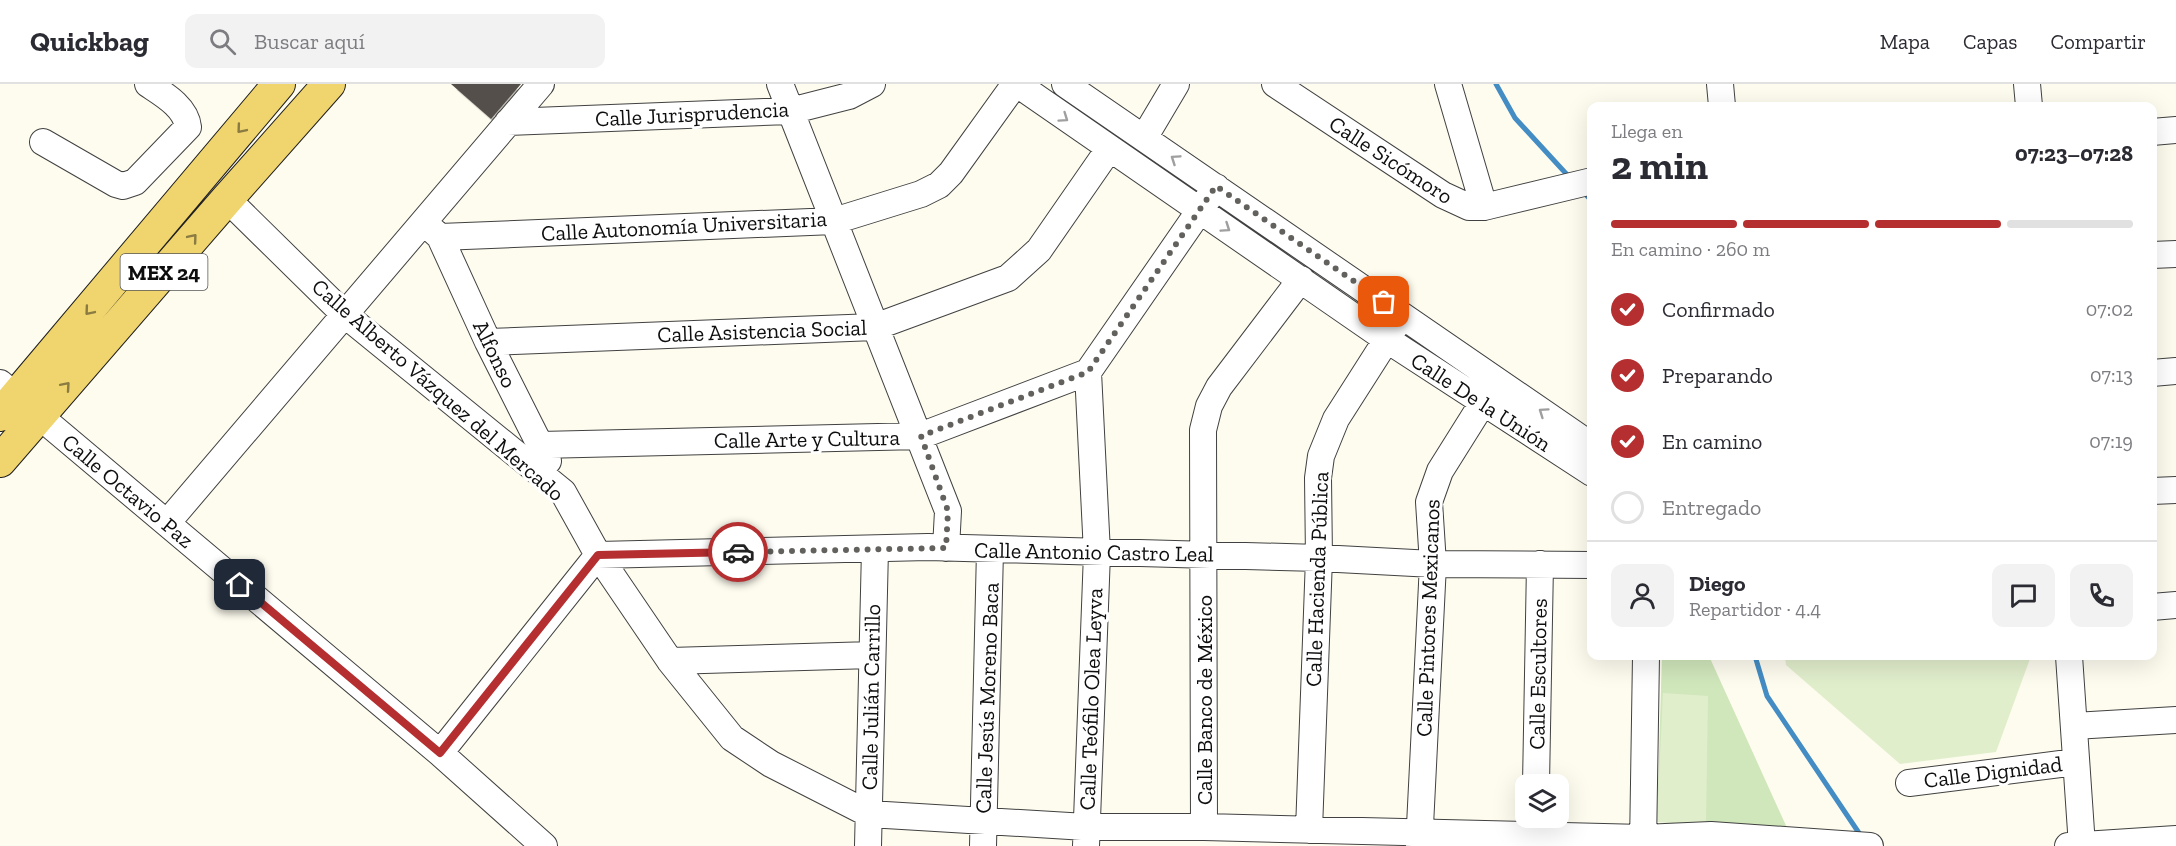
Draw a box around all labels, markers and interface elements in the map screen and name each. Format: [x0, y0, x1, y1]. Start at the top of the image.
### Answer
search box [185, 14, 605, 68]
text: Quickbag [30, 25, 149, 58]
icon: search [206, 25, 239, 58]
text: Buscar aquí [254, 28, 365, 55]
text: Mapa [1880, 29, 1930, 54]
text: Capas [1963, 29, 2018, 54]
text: Compartir [2051, 29, 2146, 54]
street label: Calle Jurisprudencia [594, 95, 790, 133]
street label: Calle Sicómoro [1324, 110, 1458, 210]
one-way arrow [1058, 111, 1069, 122]
text: Llega en [1611, 119, 1683, 143]
one-way arrow [238, 122, 249, 133]
text: 07:23–07:28 [2015, 140, 2133, 167]
text: 2 min [1611, 142, 1708, 189]
one-way arrow [1171, 155, 1182, 166]
street label: Calle Autonomía Universitaria [540, 205, 828, 247]
one-way arrow [1219, 220, 1230, 231]
one-way arrow [186, 234, 197, 245]
text: En camino · 260 m [1611, 237, 1770, 261]
road number: MEX 24 [120, 254, 207, 290]
street label: Calle Alberto Vázquez del Mercado [306, 273, 570, 507]
pin [1358, 276, 1409, 327]
icon: bag [1367, 285, 1400, 318]
icon: check [1611, 293, 1644, 326]
text: Confirmado [1662, 296, 1775, 323]
text: 07:02 [2086, 297, 2133, 321]
one-way arrow [86, 304, 97, 315]
street label: Calle Asistencia Social [657, 314, 867, 348]
street label: Alfonso [467, 316, 523, 392]
street label: Calle De la Unión [1406, 347, 1557, 458]
icon: check [1611, 359, 1644, 392]
text: Preparando [1662, 362, 1773, 389]
text: 07:13 [2090, 363, 2133, 387]
one-way arrow [59, 382, 70, 393]
one-way arrow [1539, 408, 1550, 419]
street label: Calle Arte y Cultura [714, 424, 901, 454]
icon: check [1611, 425, 1644, 458]
street label: Calle Octavio Paz [57, 428, 199, 554]
text: En camino [1662, 428, 1762, 455]
text: 07:19 [2089, 429, 2133, 453]
street label: Calle Hacienda Pública [1300, 471, 1334, 687]
text: Entregado [1662, 494, 1761, 521]
street label: Calle Pintores Mexicanos [1410, 499, 1446, 737]
courier [708, 522, 768, 582]
icon: car [722, 536, 755, 569]
street label: Calle Antonio Castro Leal [974, 536, 1214, 568]
pin [214, 559, 265, 610]
button: person [1611, 564, 1674, 627]
button: chat [1992, 564, 2055, 627]
button: phone [2070, 564, 2133, 627]
icon: home [223, 568, 256, 601]
text: Diego [1689, 570, 1746, 597]
street label: Calle Jesús Moreno Baca [969, 582, 1005, 814]
street label: Calle Teófilo Olea Leyva [1074, 587, 1108, 811]
street label: Calle Banco de México [1191, 595, 1218, 805]
text: Repartidor · 4.4 [1689, 597, 1821, 621]
street label: Calle Escultores [1523, 598, 1553, 750]
street label: Calle Julián Carrillo [856, 604, 886, 790]
street label: Calle Dignidad [1922, 750, 2064, 794]
map controls [1515, 774, 1569, 828]
button: layers [1515, 774, 1569, 828]

